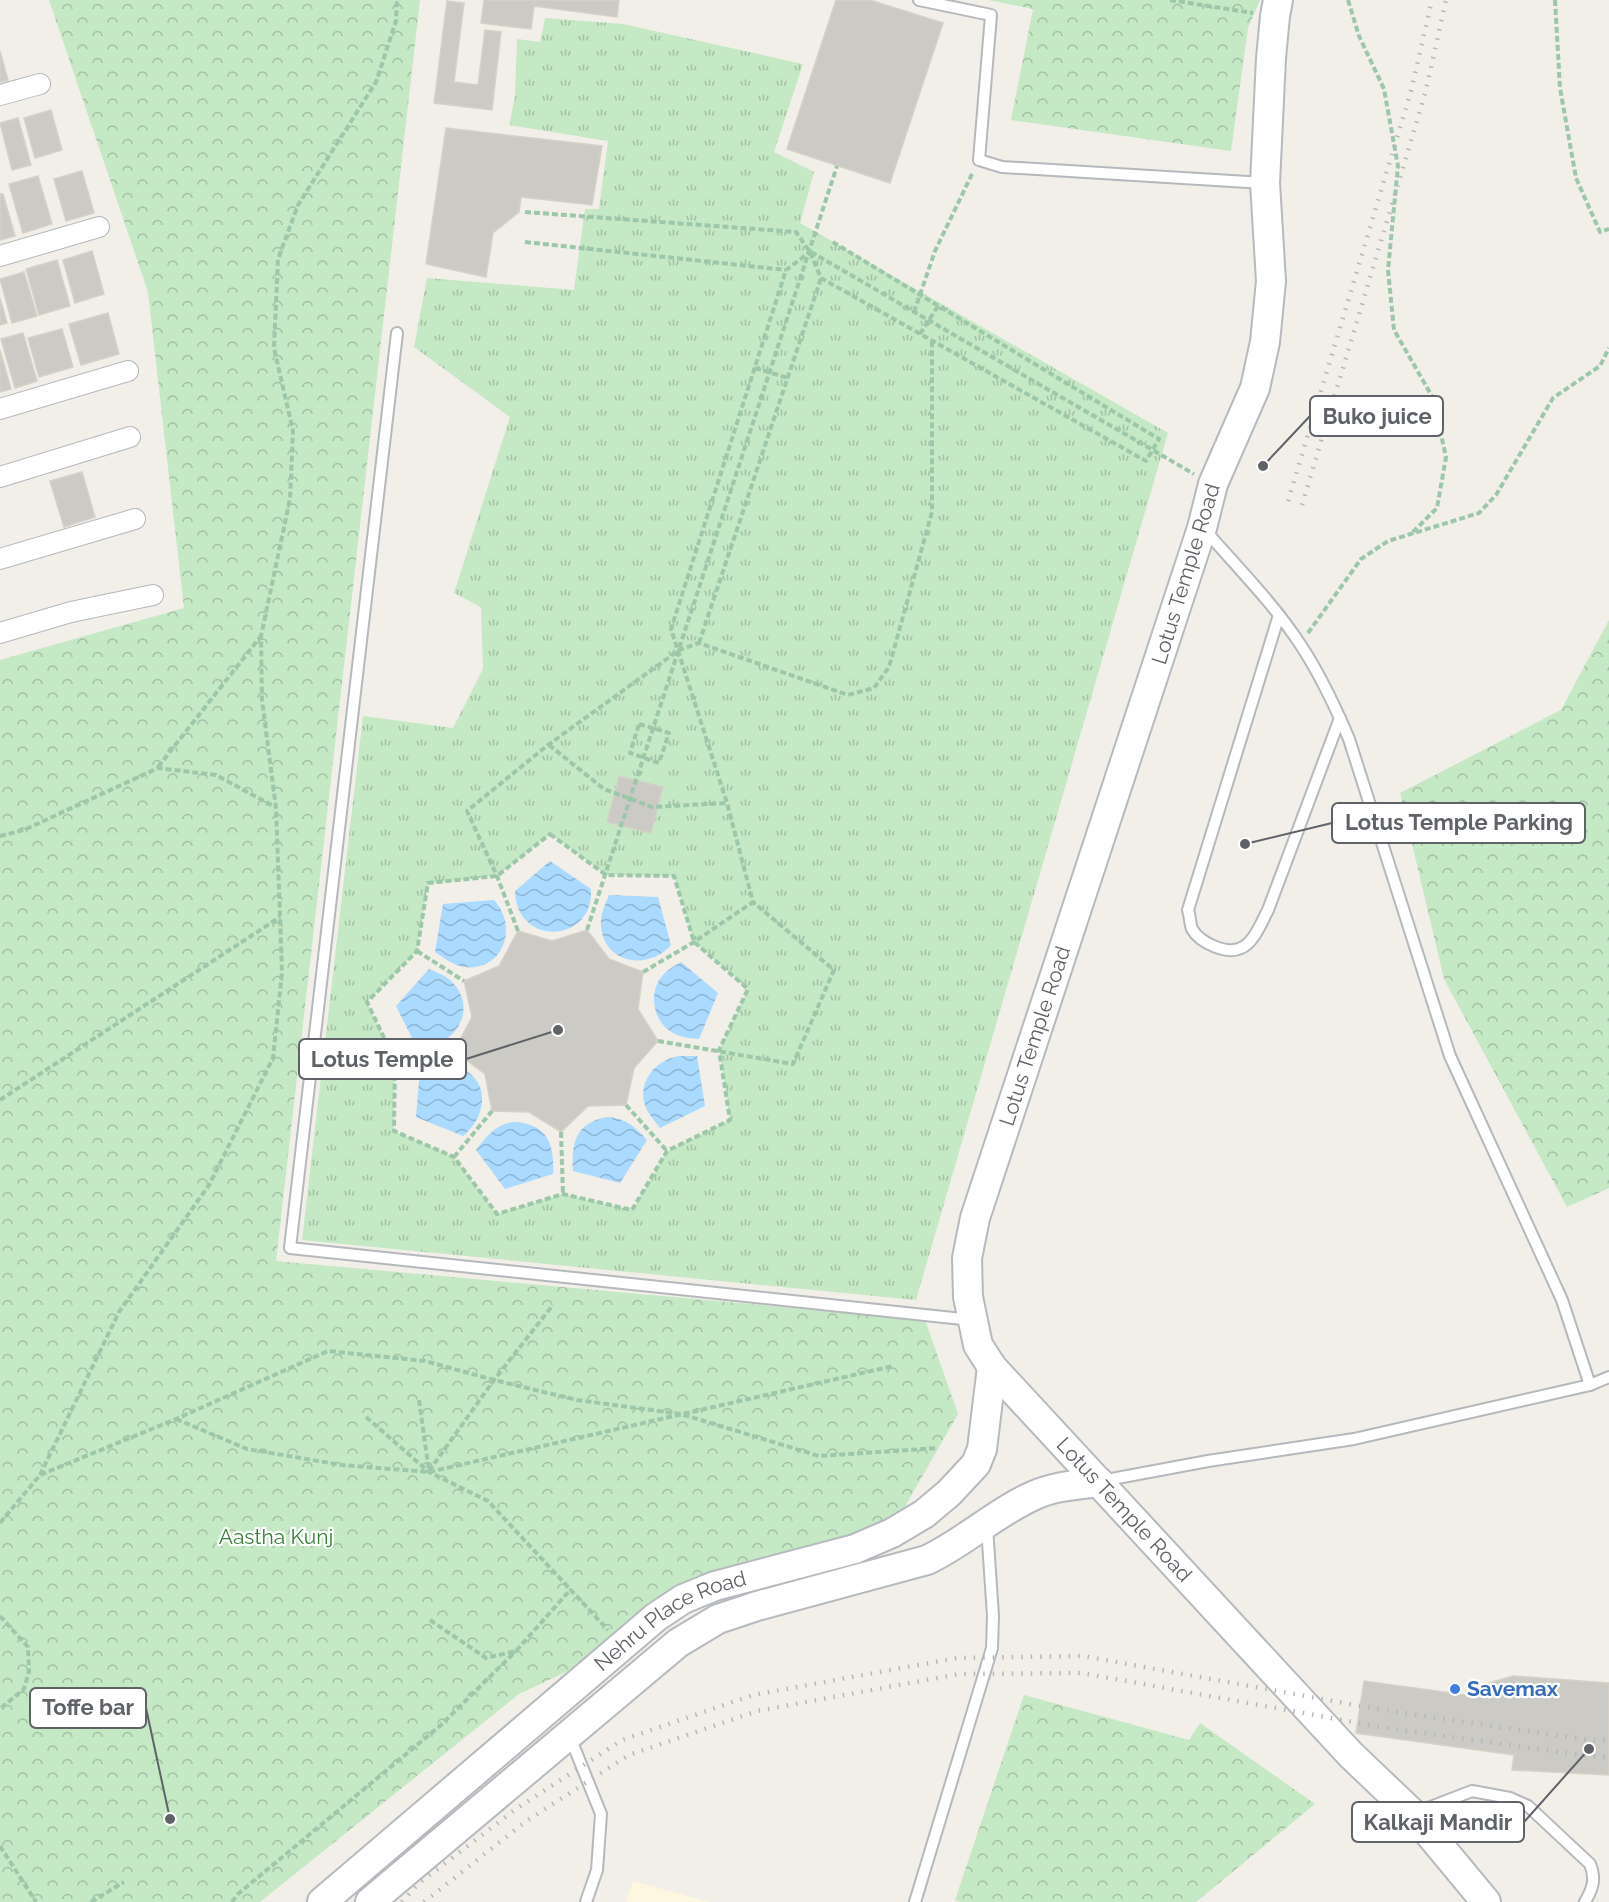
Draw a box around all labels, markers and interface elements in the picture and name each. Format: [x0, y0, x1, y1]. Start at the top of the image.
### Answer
callout: Buko juice [1310, 396, 1443, 436]
text: Buko juice [1322, 403, 1432, 429]
street label: Lotus Temple Road [1146, 481, 1225, 667]
callout: Lotus Temple Parking [1332, 803, 1585, 843]
text: Lotus Temple Parking [1345, 809, 1573, 835]
street label: Lotus Temple Road [994, 943, 1075, 1129]
callout: Lotus Temple [299, 1039, 466, 1079]
text: Lotus Temple [311, 1046, 453, 1072]
street label: Lotus Temple Road [1051, 1432, 1197, 1587]
park label: Aastha Kunj [219, 1524, 333, 1549]
street label: Nehru Place Road [589, 1565, 749, 1676]
place label: Savemax [1467, 1676, 1559, 1701]
marker: Savemax [1448, 1682, 1462, 1696]
callout: Toffe bar [30, 1688, 146, 1728]
text: Toffe bar [42, 1694, 135, 1720]
callout: Kalkaji Mandir [1352, 1802, 1524, 1842]
text: Kalkaji Mandir [1364, 1809, 1513, 1835]

